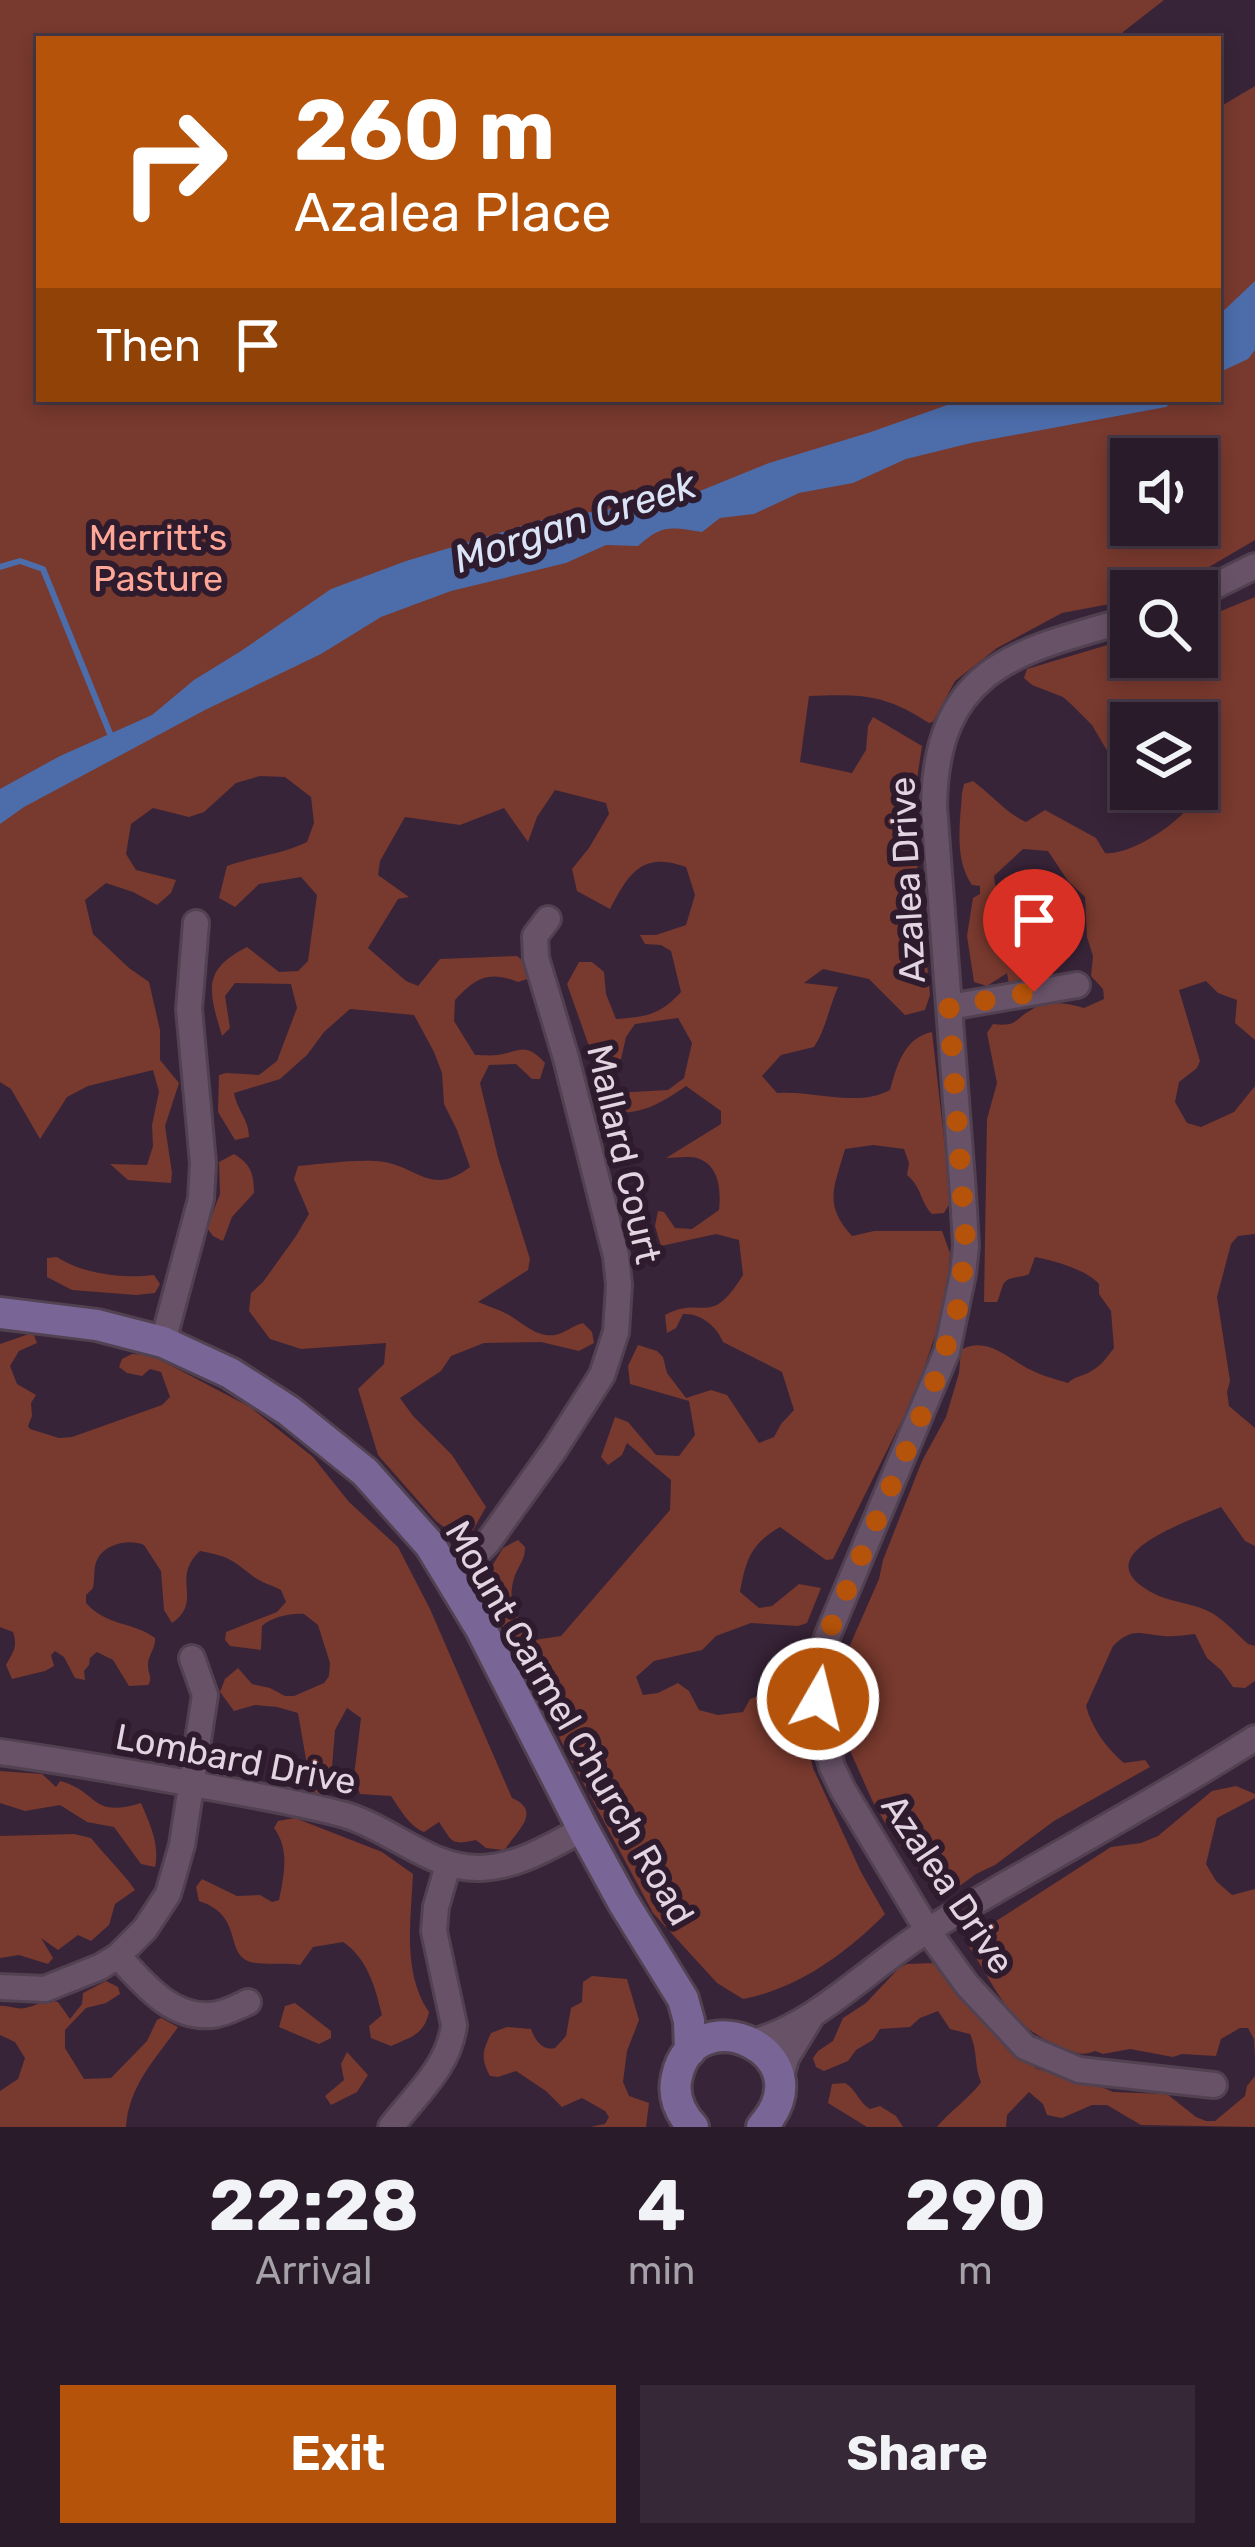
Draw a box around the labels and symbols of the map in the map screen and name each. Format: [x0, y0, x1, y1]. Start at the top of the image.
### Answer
water label: Morgan Creek [448, 461, 703, 583]
park label: Merritt's Pasture [89, 516, 227, 600]
street label: Azalea Drive [880, 776, 934, 984]
pin [983, 869, 1085, 992]
street label: Mallard Court [578, 1040, 670, 1268]
street label: Mount Carmel Church Road [437, 1513, 703, 1933]
position arrow [755, 1636, 881, 1762]
street label: Lombard Drive [112, 1715, 360, 1803]
street label: Azalea Drive [872, 1786, 1024, 1982]

